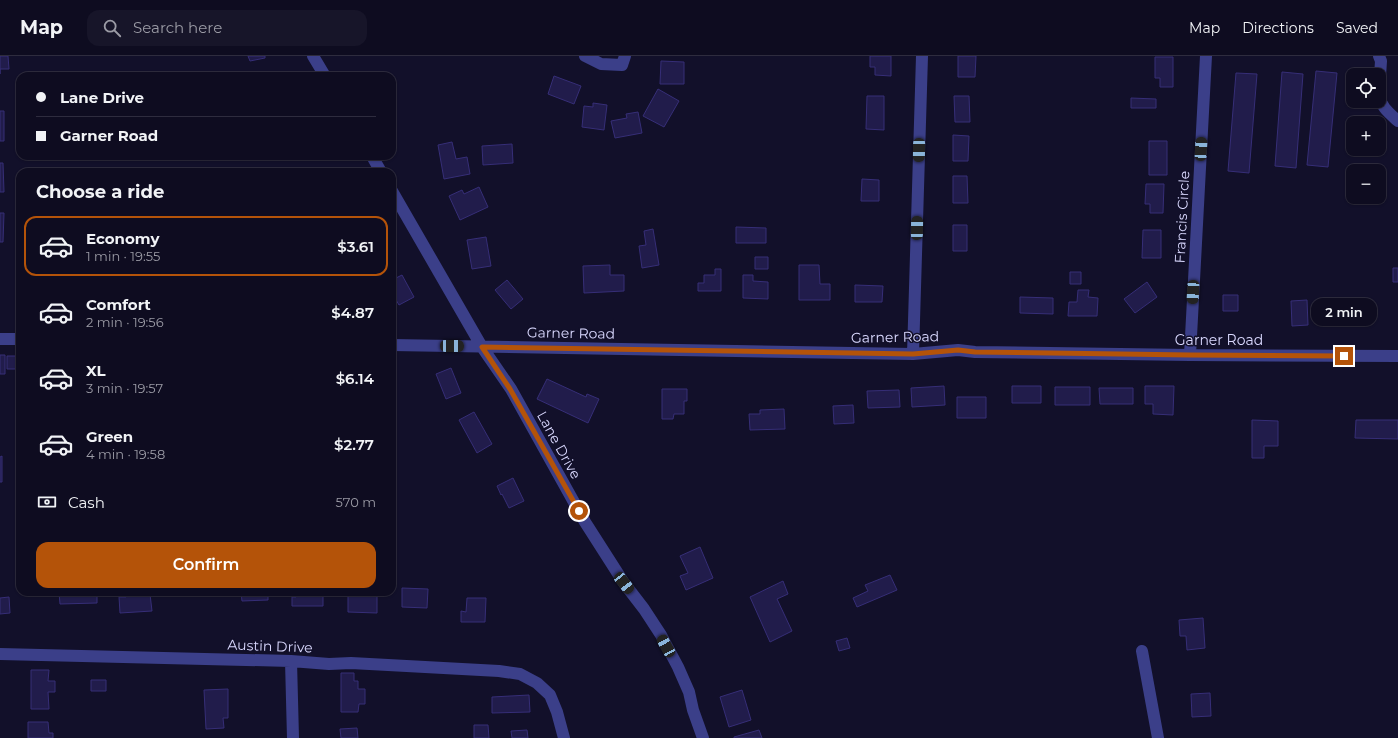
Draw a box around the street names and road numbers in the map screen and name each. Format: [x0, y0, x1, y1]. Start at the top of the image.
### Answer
street label: Francis Circle [1171, 170, 1193, 264]
street label: Garner Road [527, 323, 615, 343]
street label: Garner Road [851, 327, 939, 347]
street label: Garner Road [1175, 331, 1263, 349]
street label: Lane Drive [533, 408, 585, 482]
street label: Austin Drive [227, 636, 313, 656]

